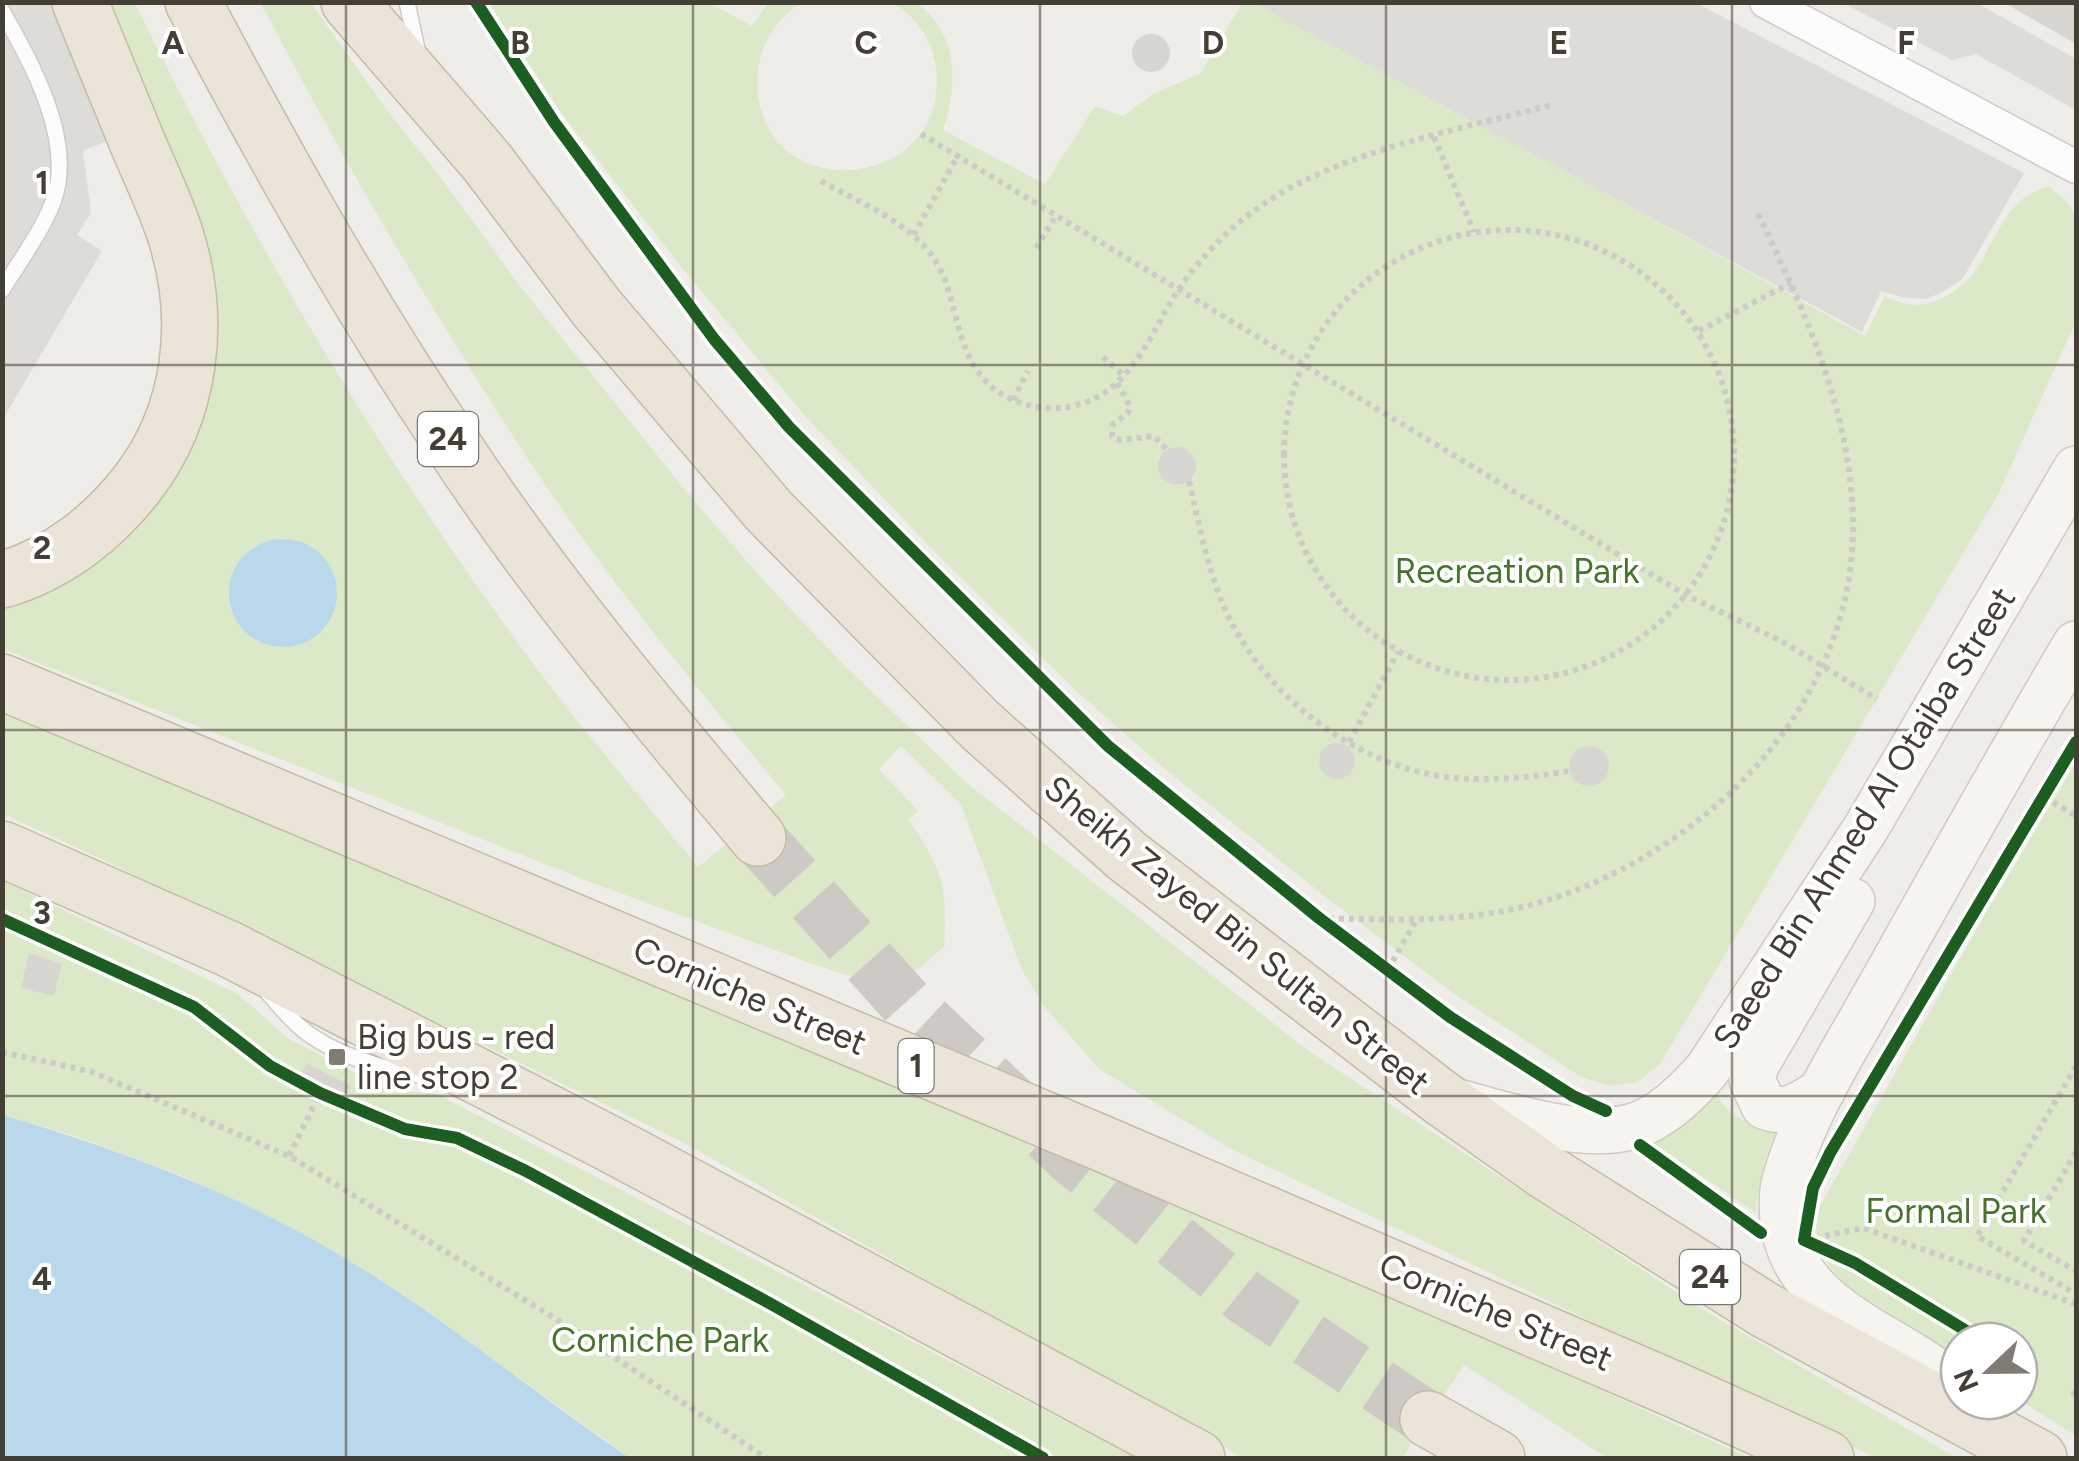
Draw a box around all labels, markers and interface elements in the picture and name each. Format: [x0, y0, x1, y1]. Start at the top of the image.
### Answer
text: A [162, 24, 185, 62]
text: B [510, 24, 530, 62]
text: C [854, 24, 878, 62]
text: D [1202, 24, 1224, 62]
text: E [1550, 24, 1568, 62]
text: F [1897, 24, 1915, 62]
text: 1 [35, 164, 49, 202]
road number: 24 [418, 412, 478, 466]
text: 2 [33, 529, 51, 567]
park label: Recreation Park [1394, 550, 1640, 592]
street label: Saeed Bin Ahmed Al Otaiba Street [1704, 579, 2024, 1057]
street label: Sheikh Zayed Bin Sultan Street [1036, 767, 1438, 1103]
text: 3 [33, 894, 51, 932]
street label: Corniche Street [627, 928, 873, 1064]
place label: Big bus - red line stop 2 [357, 1016, 555, 1098]
road number: 1 [898, 1039, 934, 1093]
marker: Big bus - red line stop 2 [326, 1046, 348, 1068]
park label: Formal Park [1865, 1190, 2047, 1232]
street label: Corniche Street [1373, 1244, 1619, 1380]
road number: 24 [1680, 1250, 1740, 1304]
text: 4 [32, 1260, 52, 1298]
park label: Corniche Park [551, 1319, 769, 1361]
north arrow [1939, 1321, 2039, 1421]
text: N [1946, 1364, 1986, 1397]

